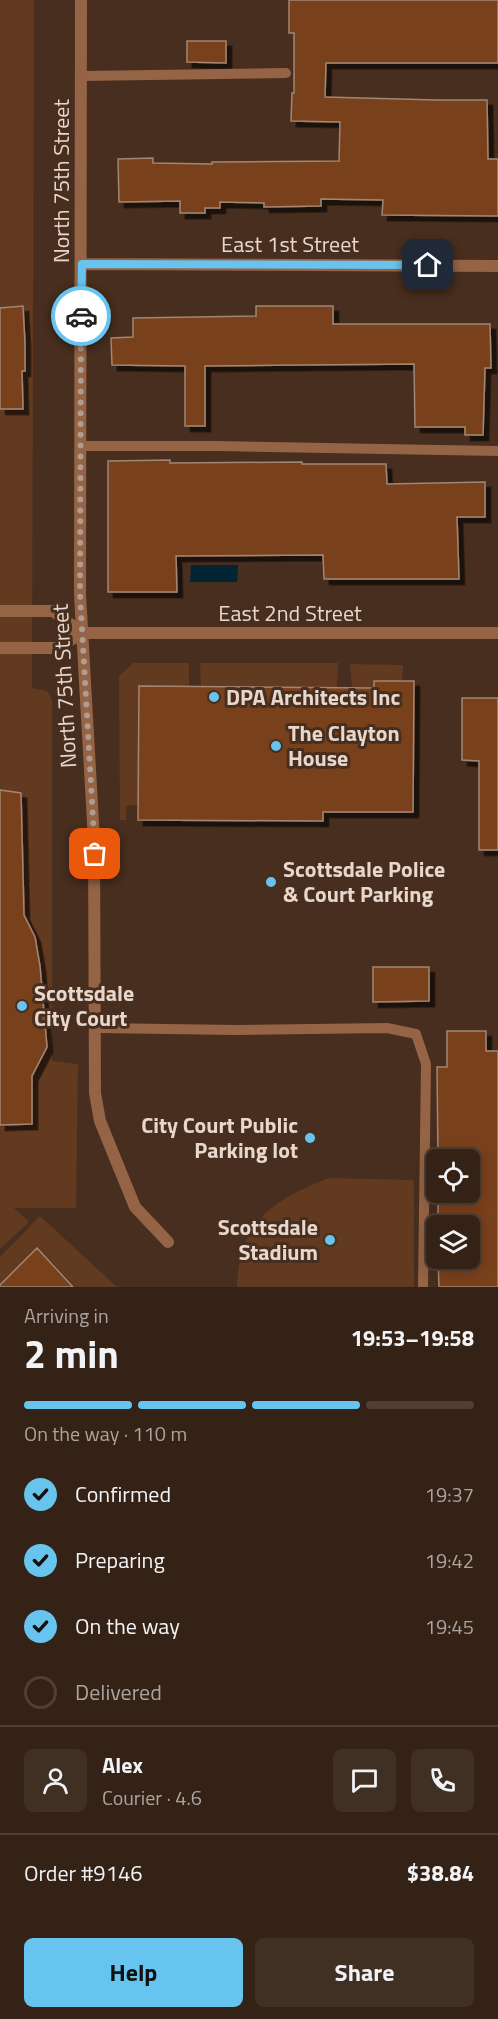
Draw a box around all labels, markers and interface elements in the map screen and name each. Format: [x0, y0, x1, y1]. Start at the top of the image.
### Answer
street label: North 75th Street [44, 99, 78, 263]
street label: East 1st Street [221, 227, 359, 261]
pin [402, 239, 453, 290]
icon: home [411, 248, 444, 281]
courier [51, 286, 111, 346]
icon: car [65, 300, 98, 333]
street label: East 2nd Street [218, 596, 362, 630]
street label: North 75th Street [43, 603, 85, 769]
place label: DPA Architects Inc [226, 680, 400, 714]
marker: DPA Architects Inc [207, 690, 221, 704]
place label: The Clayton House [288, 716, 400, 775]
marker: The Clayton House [269, 739, 283, 753]
pin [69, 828, 120, 879]
icon: bag [78, 837, 111, 870]
place label: Scottsdale Police & Court Parking [283, 852, 445, 911]
marker: Scottsdale Police & Court Parking [264, 875, 278, 889]
place label: Scottsdale City Court [34, 976, 134, 1035]
marker: Scottsdale City Court [15, 999, 29, 1013]
place label: City Court Public Parking lot [141, 1108, 298, 1167]
marker: City Court Public Parking lot [303, 1131, 317, 1145]
map controls [426, 1149, 480, 1269]
button: locate [426, 1149, 480, 1203]
place label: Scottsdale Stadium [218, 1210, 318, 1269]
button: layers [426, 1215, 480, 1269]
marker: Scottsdale Stadium [323, 1233, 337, 1247]
text: Arriving in [24, 1300, 109, 1331]
text: 19:53–19:58 [351, 1321, 474, 1355]
text: 2 min [24, 1324, 119, 1383]
text: On the way · 110 m [24, 1418, 187, 1449]
text: Confirmed [75, 1477, 171, 1511]
icon: check [24, 1478, 57, 1511]
text: 19:37 [425, 1479, 474, 1510]
text: Preparing [75, 1543, 165, 1577]
icon: check [24, 1544, 57, 1577]
text: 19:42 [425, 1545, 474, 1576]
text: On the way [75, 1609, 180, 1643]
icon: check [24, 1610, 57, 1643]
text: 19:45 [425, 1611, 474, 1642]
text: Delivered [75, 1675, 162, 1709]
text: Alex [102, 1748, 143, 1782]
button: person [24, 1749, 87, 1812]
button: chat [333, 1749, 396, 1812]
button: phone [411, 1749, 474, 1812]
text: Courier · 4.6 [102, 1782, 202, 1813]
text: Order #9146 [24, 1856, 143, 1890]
text: $38.84 [407, 1856, 474, 1890]
button: Help [24, 1938, 243, 2007]
button: Share [255, 1938, 474, 2007]

